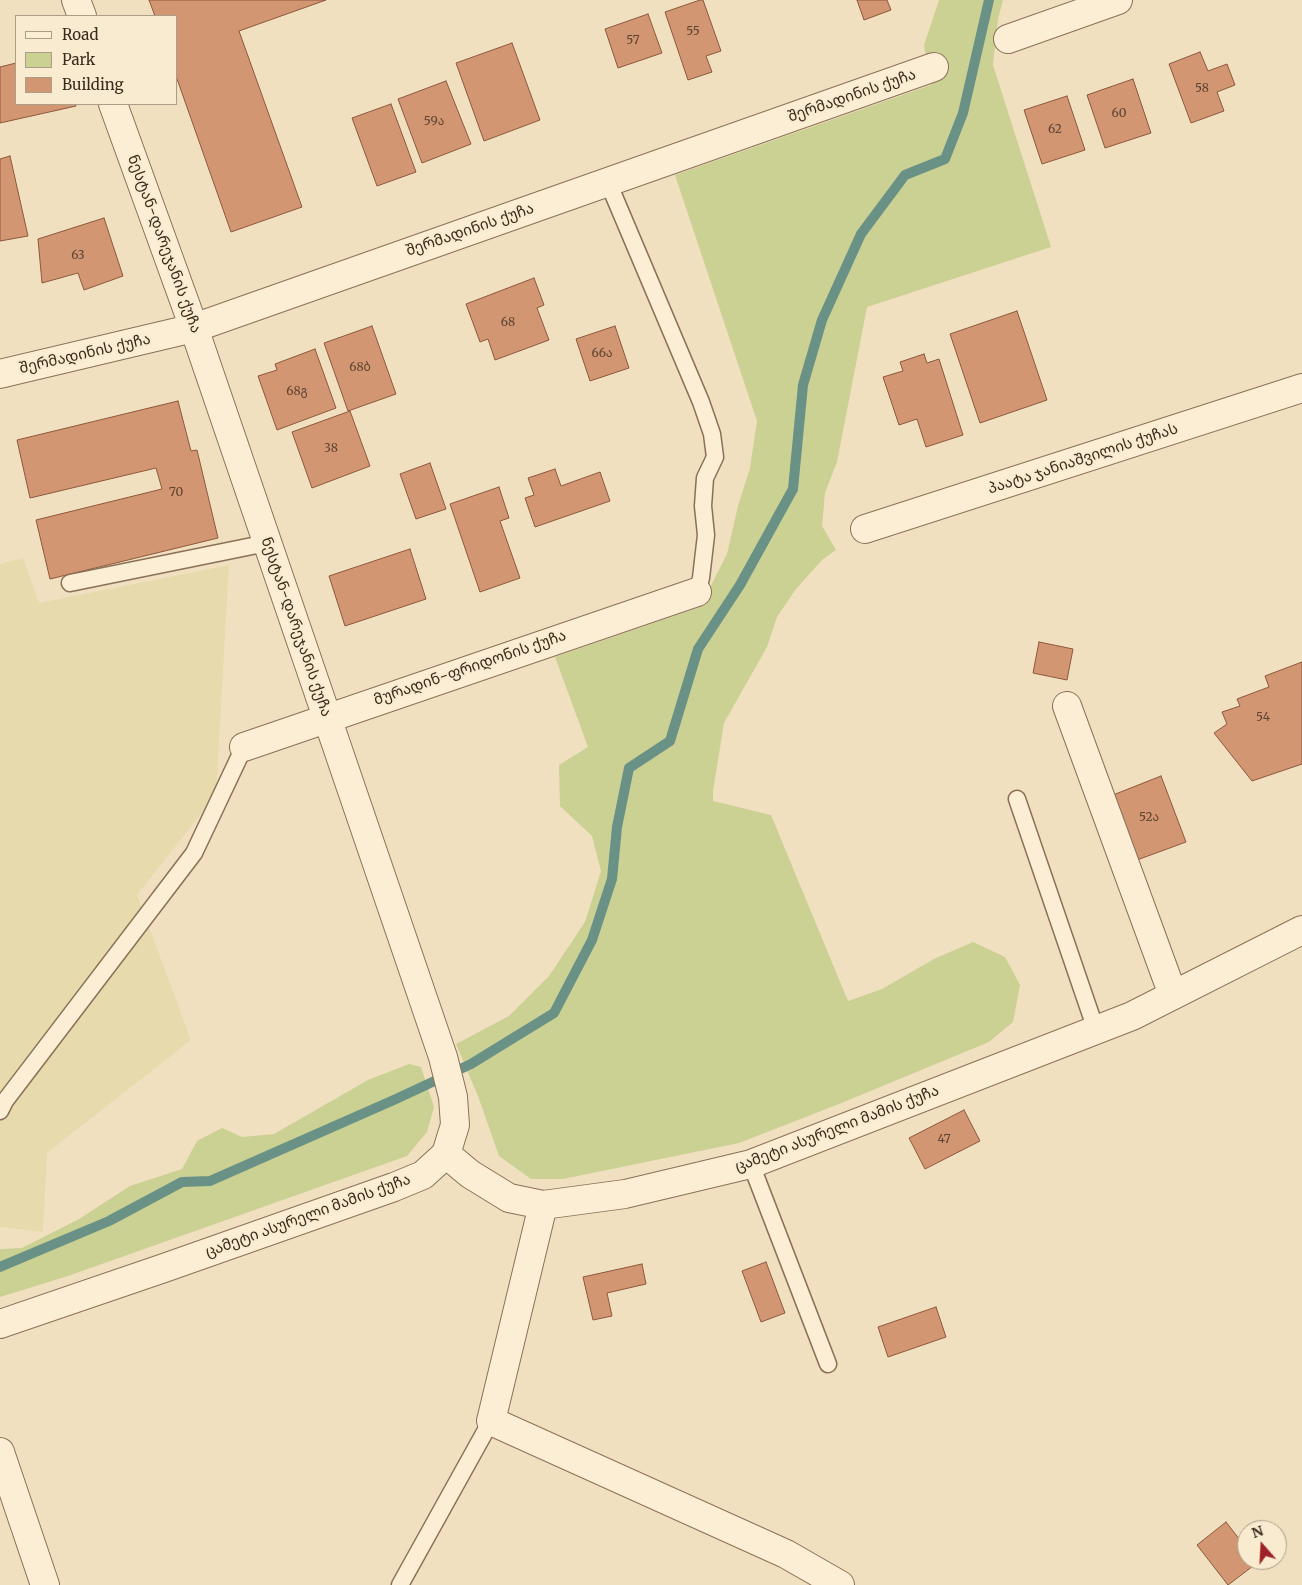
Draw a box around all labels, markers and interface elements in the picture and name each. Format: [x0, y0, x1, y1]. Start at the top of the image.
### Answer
legend [15, 15, 178, 105]
text: Road [62, 25, 98, 44]
house number: 55 [686, 25, 700, 39]
house number: 57 [626, 34, 640, 48]
text: Park [62, 50, 95, 69]
street label: შერმადინის ქუჩა [786, 66, 918, 126]
text: Building [62, 75, 124, 94]
house number: 58 [1195, 82, 1209, 96]
house number: 60 [1112, 107, 1126, 121]
house number: 59ა [424, 115, 444, 129]
house number: 62 [1048, 123, 1062, 137]
street label: ნესტან-დარეჯანის ქუჩა [123, 152, 205, 336]
street label: შერმადინის ქუჩა [404, 200, 536, 260]
house number: 63 [71, 249, 85, 263]
house number: 68 [501, 316, 515, 330]
street label: შერმადინის ქუჩა [18, 330, 152, 378]
house number: 66ა [591, 347, 613, 361]
house number: 68ბ [349, 361, 371, 375]
house number: 68გ [286, 385, 308, 399]
street label: პაატა ჯანიაშვილის ქუჩას [986, 420, 1180, 498]
house number: 38 [324, 442, 338, 456]
house number: 70 [169, 486, 183, 500]
street label: ნესტან-დარეჯანის ქუჩა [257, 535, 335, 719]
street label: მურადინ-ფრიდონის ქუჩა [371, 627, 569, 709]
house number: 54 [1256, 711, 1270, 725]
house number: 52ა [1139, 811, 1159, 825]
street label: ცამეტი ასურელი მამის ქუჩა [732, 1082, 942, 1176]
house number: 47 [937, 1133, 951, 1147]
street label: ცამეტი ასურელი მამის ქუჩა [203, 1170, 413, 1262]
north arrow [1237, 1520, 1287, 1570]
text: N [1249, 1521, 1266, 1542]

